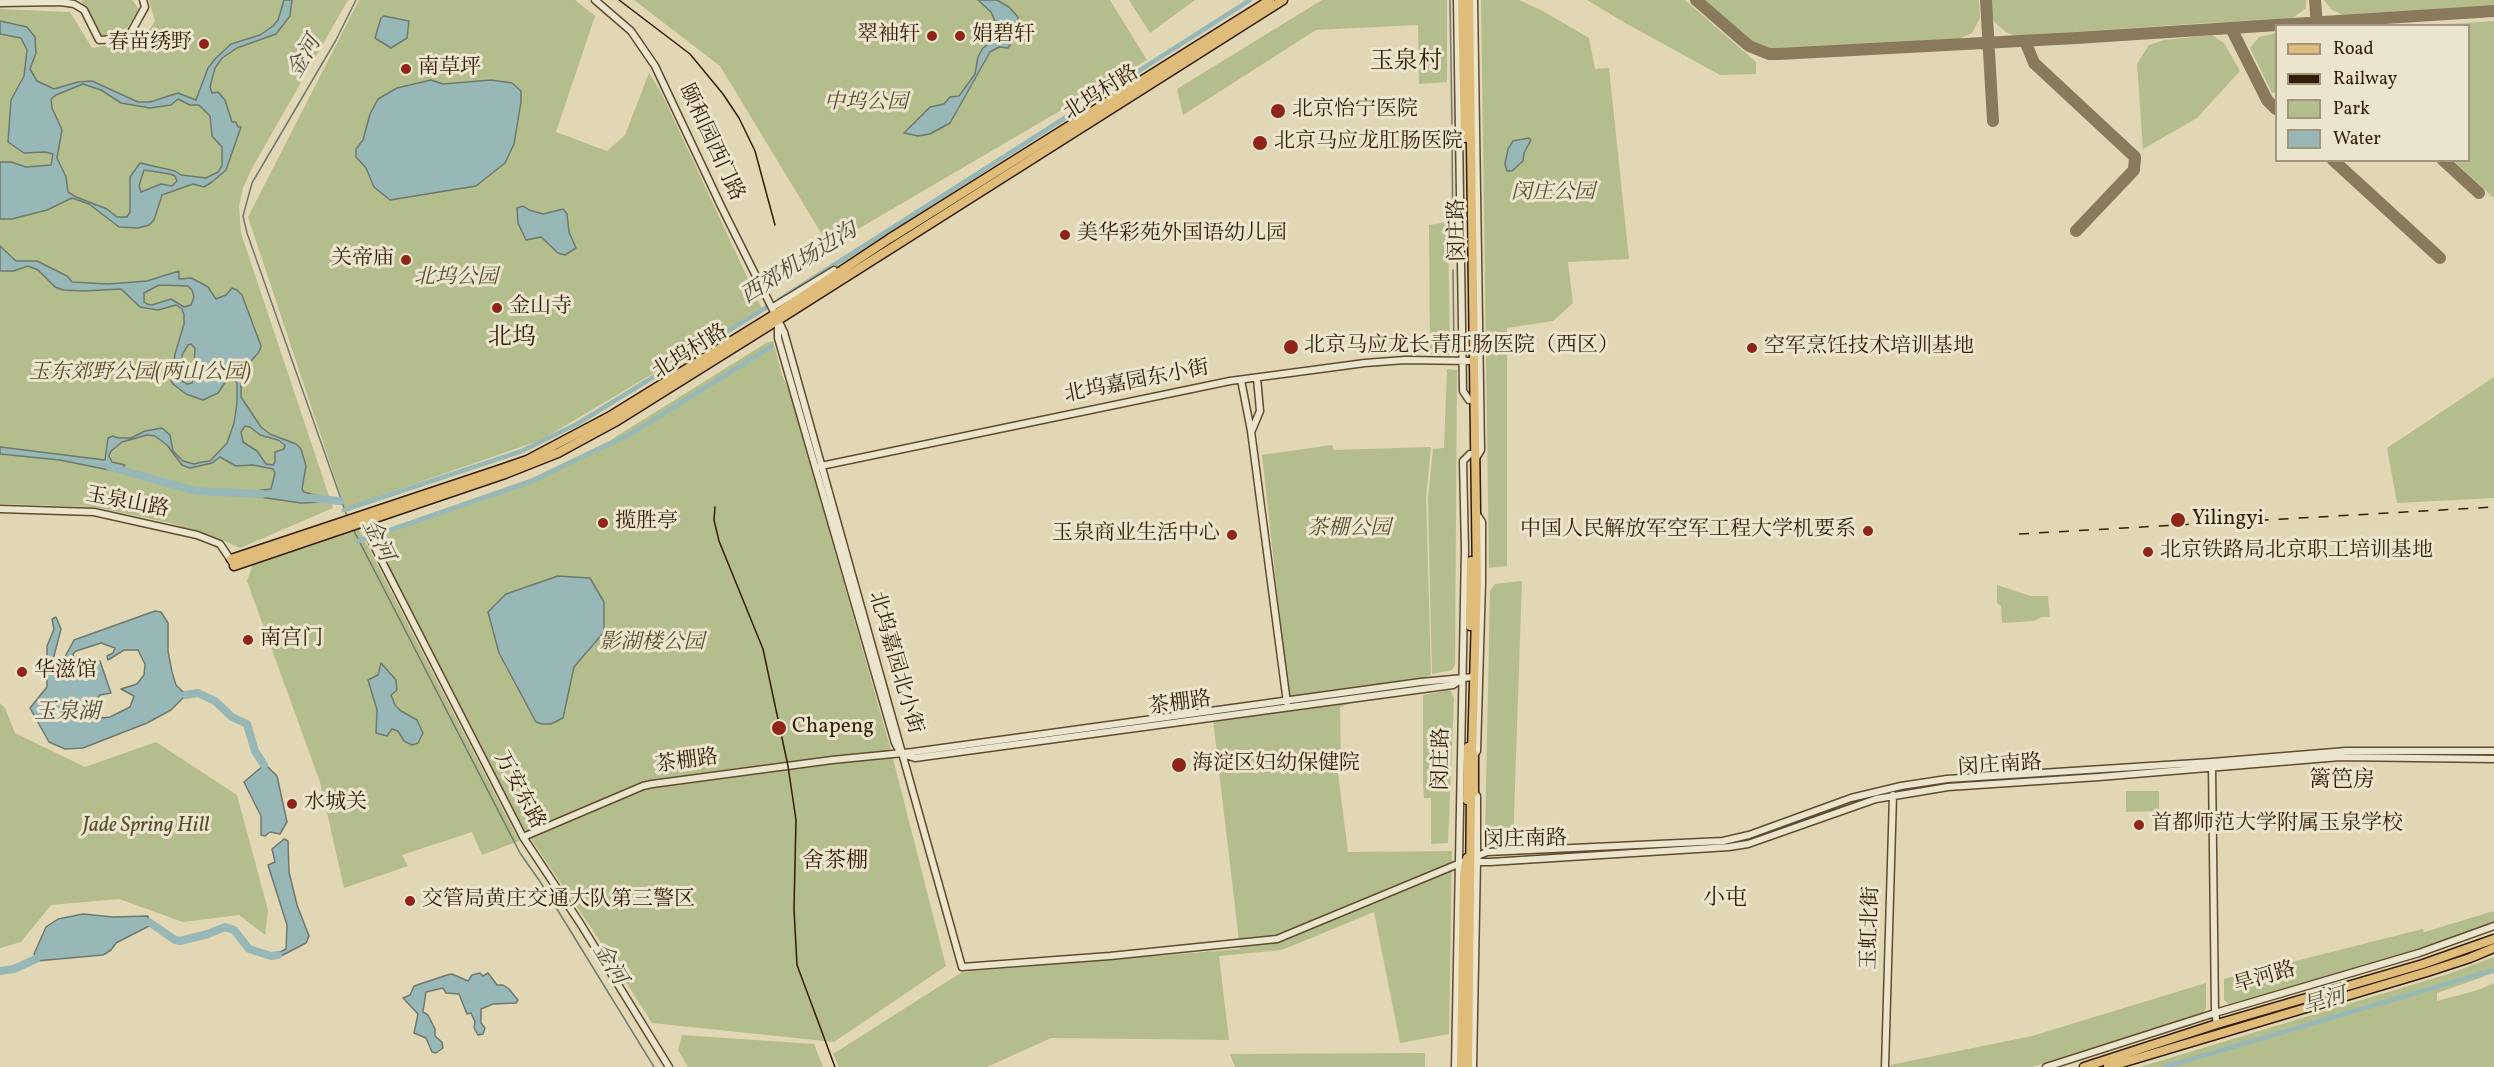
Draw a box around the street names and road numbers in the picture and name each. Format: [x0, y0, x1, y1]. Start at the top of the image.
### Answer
street label: 北坞村路 [1060, 61, 1144, 127]
street label: 颐和园西门路 [672, 81, 748, 205]
street label: 闵庄路 [1446, 198, 1472, 262]
street label: 北坞村路 [649, 320, 733, 386]
street label: 北坞嘉园东小街 [1062, 357, 1212, 409]
street label: 玉泉山路 [83, 484, 171, 524]
street label: 北坞嘉园北小街 [862, 589, 926, 737]
street label: 茶棚路 [1147, 688, 1213, 722]
street label: 闵庄路 [1430, 727, 1456, 791]
street label: 茶棚路 [654, 746, 720, 780]
street label: 万安东路 [487, 748, 549, 834]
street label: 闵庄南路 [1957, 752, 2043, 782]
street label: 闵庄南路 [1483, 828, 1567, 854]
street label: 玉虹北街 [1858, 886, 1886, 970]
street label: 旱河路 [2231, 958, 2299, 1000]

